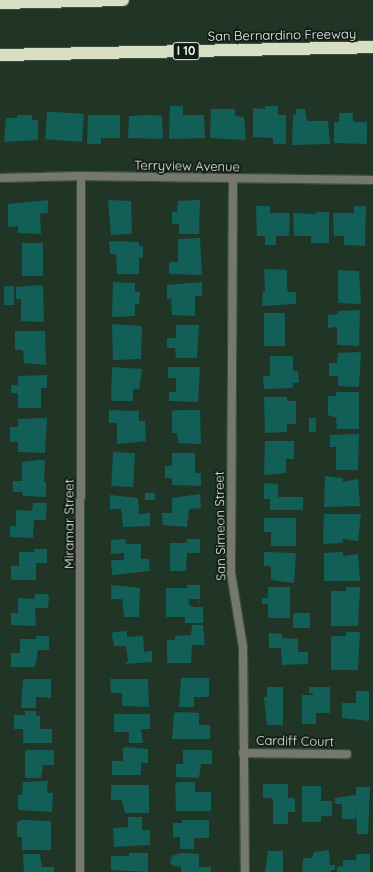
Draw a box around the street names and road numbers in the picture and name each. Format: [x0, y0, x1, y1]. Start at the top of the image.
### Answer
street label: San Bernardino Freeway [208, 26, 356, 44]
road number: I 10 [172, 41, 200, 61]
street label: Terryview Avenue [134, 157, 240, 175]
street label: San Simeon Street [211, 471, 229, 581]
street label: Miramar Street [61, 479, 77, 569]
street label: Cardiff Court [256, 733, 334, 749]

